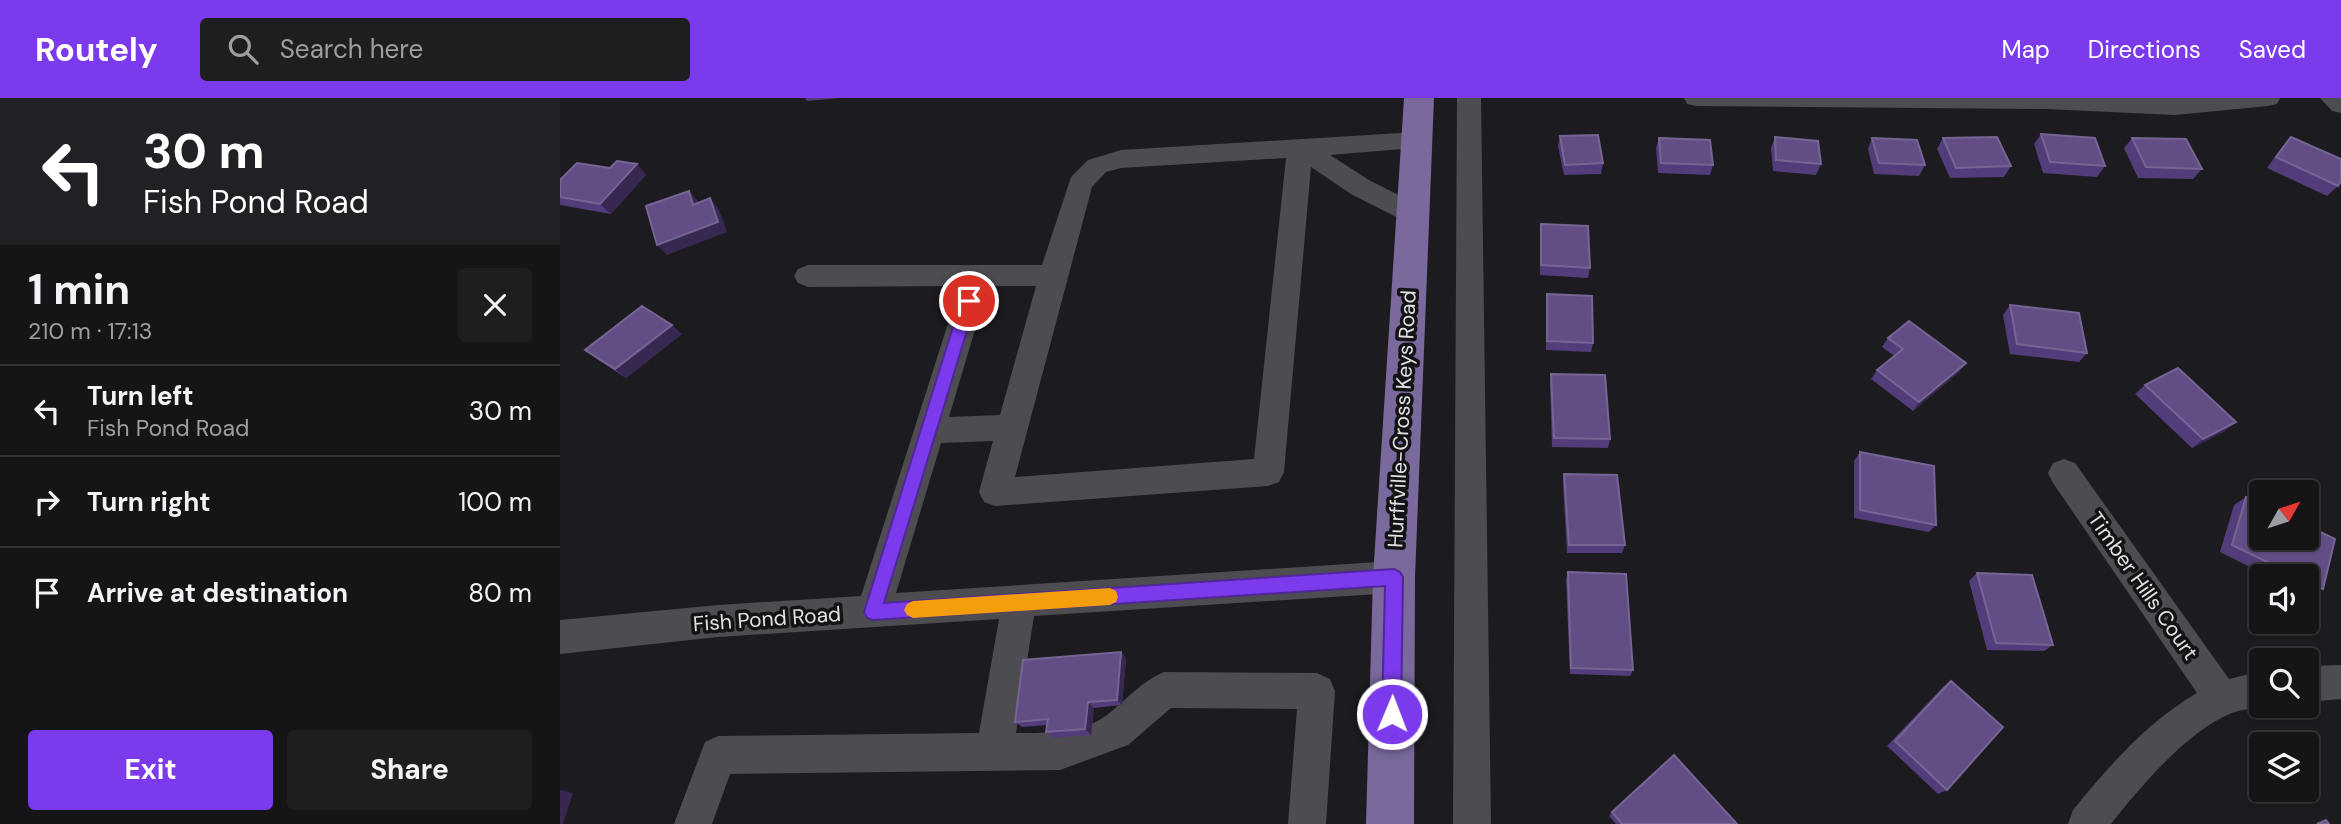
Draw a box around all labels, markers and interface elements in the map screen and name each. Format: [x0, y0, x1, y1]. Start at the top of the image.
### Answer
search box [200, 18, 690, 81]
text: Routely [35, 28, 158, 71]
icon: search [224, 30, 262, 68]
text: Search here [280, 32, 423, 66]
text: Map [2002, 34, 2050, 65]
text: Directions [2088, 34, 2201, 65]
text: Saved [2239, 34, 2306, 65]
text: 30 m [143, 119, 265, 183]
icon: left [28, 126, 119, 217]
text: Fish Pond Road [143, 181, 369, 223]
text: 1 min [28, 262, 130, 317]
button: close [458, 268, 532, 342]
pin [939, 271, 999, 331]
icon: arrive [950, 282, 988, 320]
street label: Hurffville-Cross Keys Road [1381, 290, 1423, 548]
text: 210 m · 17:13 [28, 316, 152, 346]
text: Turn left [87, 379, 194, 413]
icon: left [28, 392, 66, 430]
text: 30 m [469, 394, 532, 428]
text: Fish Pond Road [87, 413, 249, 443]
north arrow [2249, 480, 2319, 550]
map controls [2249, 480, 2319, 802]
icon: right [28, 483, 66, 521]
text: Turn right [87, 485, 211, 519]
text: 100 m [458, 485, 532, 519]
street label: Timber Hills Court [2082, 507, 2204, 665]
button: sound [2249, 564, 2319, 634]
icon: arrive [28, 574, 66, 612]
text: Arrive at destination [87, 576, 348, 610]
text: 80 m [468, 576, 532, 610]
street label: Fish Pond Road [692, 600, 842, 638]
button: search [2249, 648, 2319, 718]
position arrow [1355, 677, 1429, 751]
button: Exit [28, 730, 273, 810]
button: Share [287, 730, 532, 810]
button: layers [2249, 732, 2319, 802]

